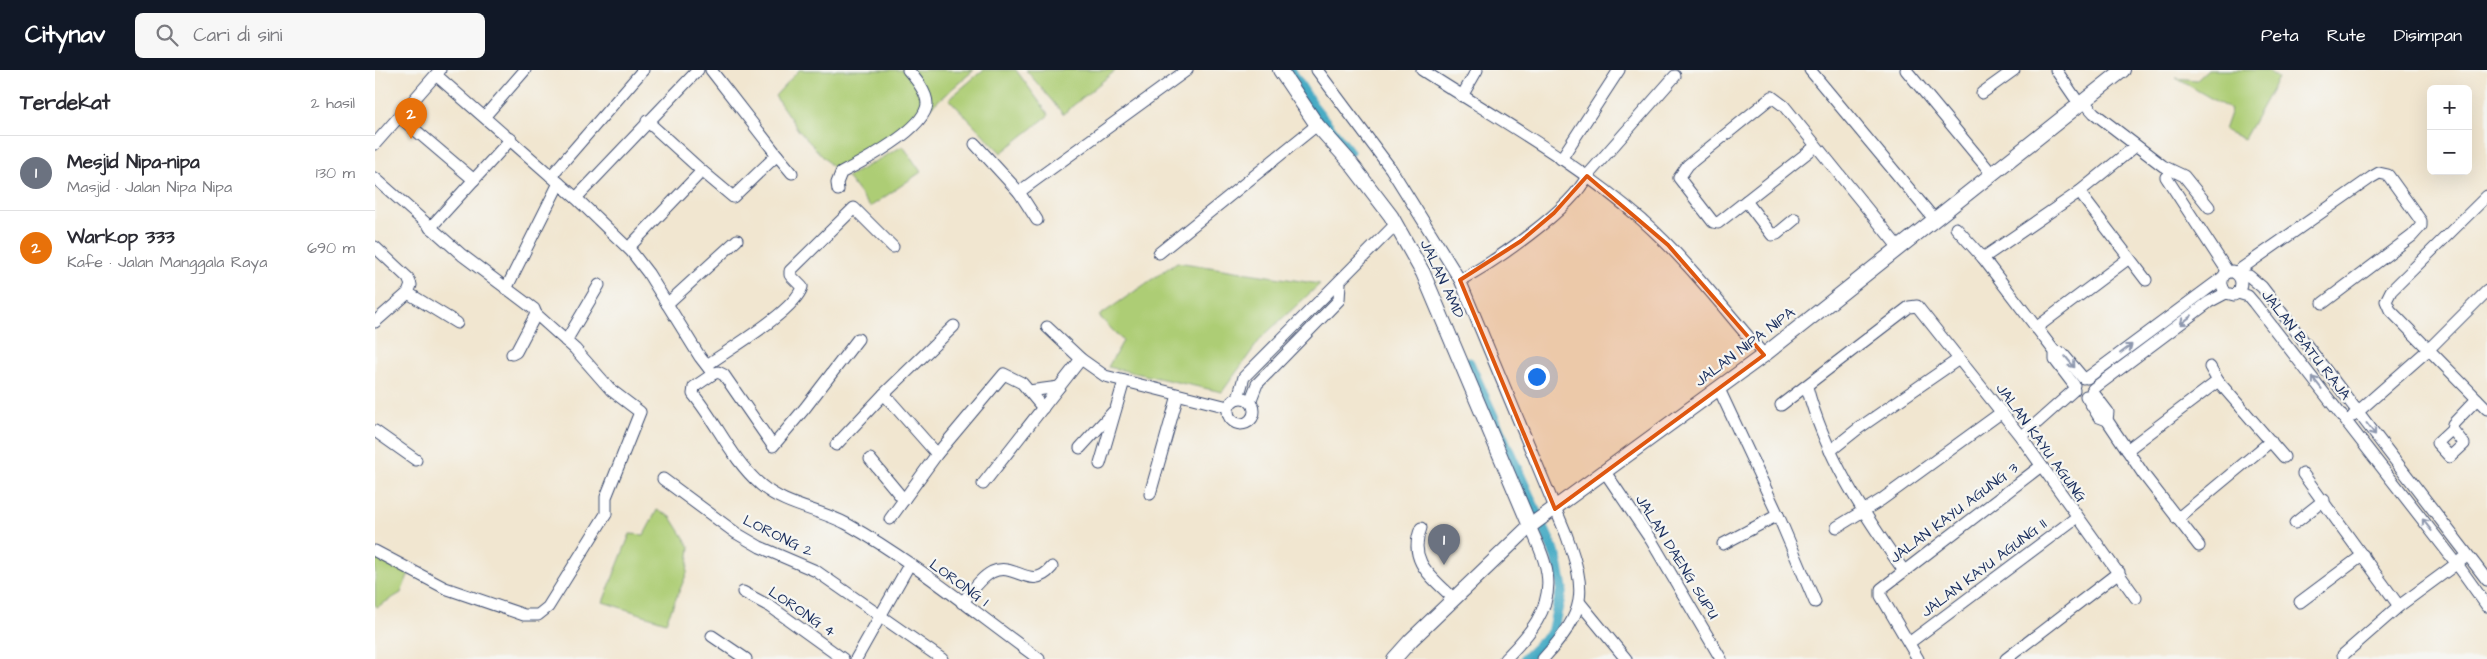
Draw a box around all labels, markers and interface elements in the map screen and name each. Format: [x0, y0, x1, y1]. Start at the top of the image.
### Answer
search box [135, 13, 485, 58]
text: Citynav [25, 18, 105, 52]
icon: search [153, 21, 181, 49]
text: Cari di sini [193, 22, 282, 49]
text: Peta [2261, 23, 2299, 48]
text: Rute [2327, 23, 2366, 48]
text: Disimpan [2394, 23, 2462, 48]
map controls [2427, 85, 2472, 175]
button: + [2427, 85, 2472, 130]
text: Terdekat [20, 88, 110, 117]
text: 2 hasil [310, 92, 355, 114]
pin: 2 [395, 98, 427, 139]
button: − [2427, 130, 2472, 175]
text: Mesjid Nipa-nipa [67, 149, 200, 176]
text: 1 [35, 162, 37, 184]
text: 130 m [316, 162, 355, 184]
text: Masjid · Jalan Nipa Nipa [67, 176, 232, 198]
text: Warkop 333 [67, 224, 175, 251]
street label: JALAN AMD [1415, 236, 1470, 322]
text: 2 [31, 237, 41, 259]
text: 690 m [307, 237, 355, 259]
text: Kafe · Jalan Manggala Raya [67, 251, 267, 273]
street label: JALAN BATU RAJA [2256, 285, 2356, 405]
street label: JALAN NIPA NIPA [1690, 302, 1800, 392]
one-way arrow [2180, 315, 2193, 326]
one-way arrow [2119, 344, 2133, 354]
one-way arrow [2065, 356, 2076, 369]
your location [1524, 364, 1550, 390]
one-way arrow [2312, 376, 2322, 390]
street label: JALAN KAYU AGUNG [1991, 379, 2092, 507]
one-way arrow [2366, 422, 2376, 436]
street label: JALAN KAYU AGUNG 3 [1885, 457, 2023, 568]
street label: JALAN DAENG SUPU [1630, 491, 1724, 623]
street label: LORONG 2 [739, 510, 817, 562]
street label: JALAN KAYU AGUNG II [1917, 514, 2051, 622]
one-way arrow [2422, 519, 2433, 532]
pin: 1 [1428, 524, 1460, 565]
street label: LORONG 1 [925, 554, 993, 612]
street label: LORONG 4 [764, 582, 840, 642]

